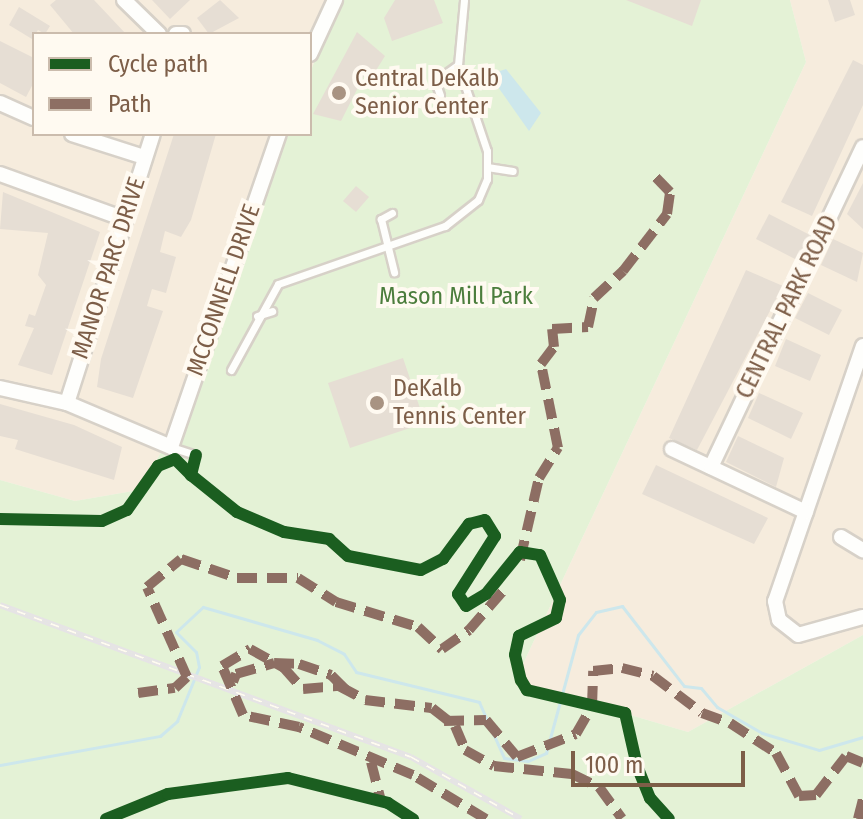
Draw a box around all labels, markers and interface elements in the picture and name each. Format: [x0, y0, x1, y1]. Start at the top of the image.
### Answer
legend [32, 32, 312, 136]
text: Cycle path [108, 50, 208, 78]
place label: Central DeKalb Senior Center [355, 65, 499, 121]
marker: Central DeKalb Senior Center [330, 84, 348, 102]
text: Path [108, 90, 152, 118]
street label: MANOR PARC DRIVE [66, 174, 152, 362]
street label: MCCONNELL DRIVE [181, 200, 267, 380]
street label: CENTRAL PARK ROAD [730, 211, 844, 403]
park label: Mason Mill Park [379, 283, 533, 311]
place label: DeKalb Tennis Center [393, 375, 526, 431]
marker: DeKalb Tennis Center [368, 394, 386, 412]
scale bar [575, 735, 749, 785]
text: 100 m [585, 751, 643, 779]

